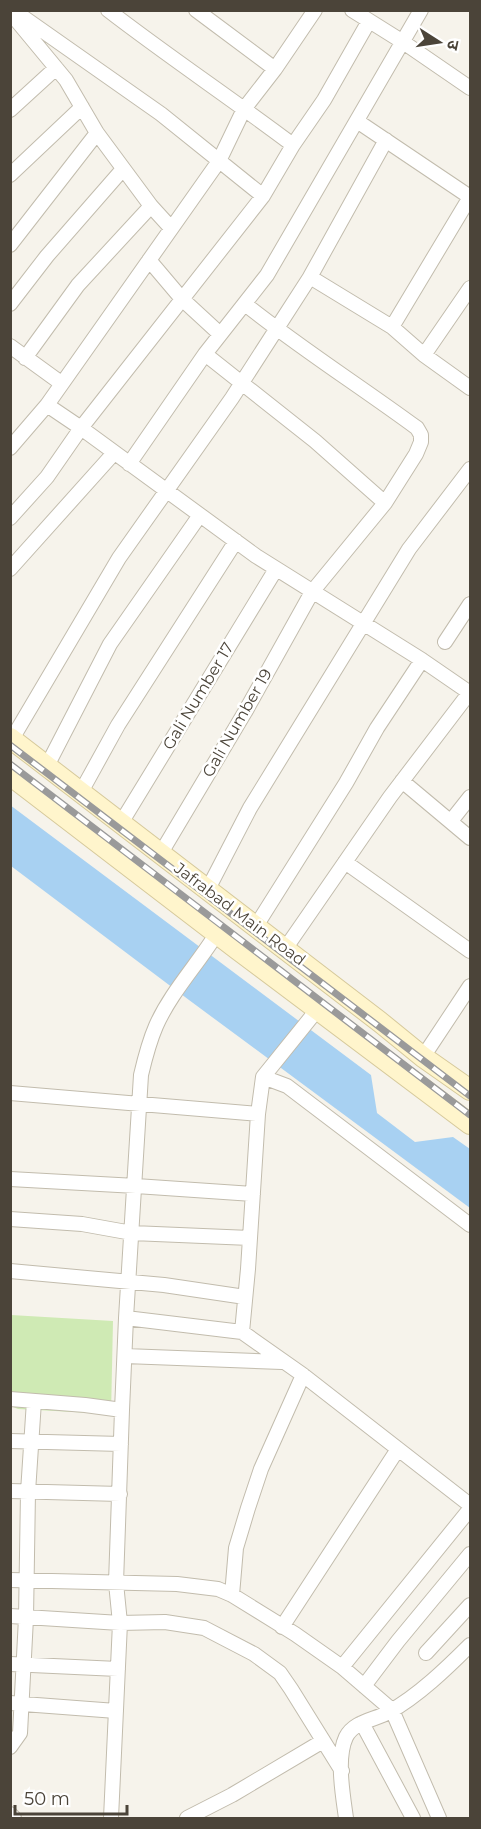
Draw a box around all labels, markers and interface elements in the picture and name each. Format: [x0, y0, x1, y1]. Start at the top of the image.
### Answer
north arrow [409, 12, 469, 72]
text: उ [443, 38, 463, 52]
street label: Gali Number 17 [159, 639, 237, 753]
street label: Gali Number 19 [198, 665, 276, 781]
street label: Jafrabad Main Road [170, 858, 309, 970]
scale bar [15, 1778, 128, 1816]
text: 50 m [24, 1788, 70, 1810]

